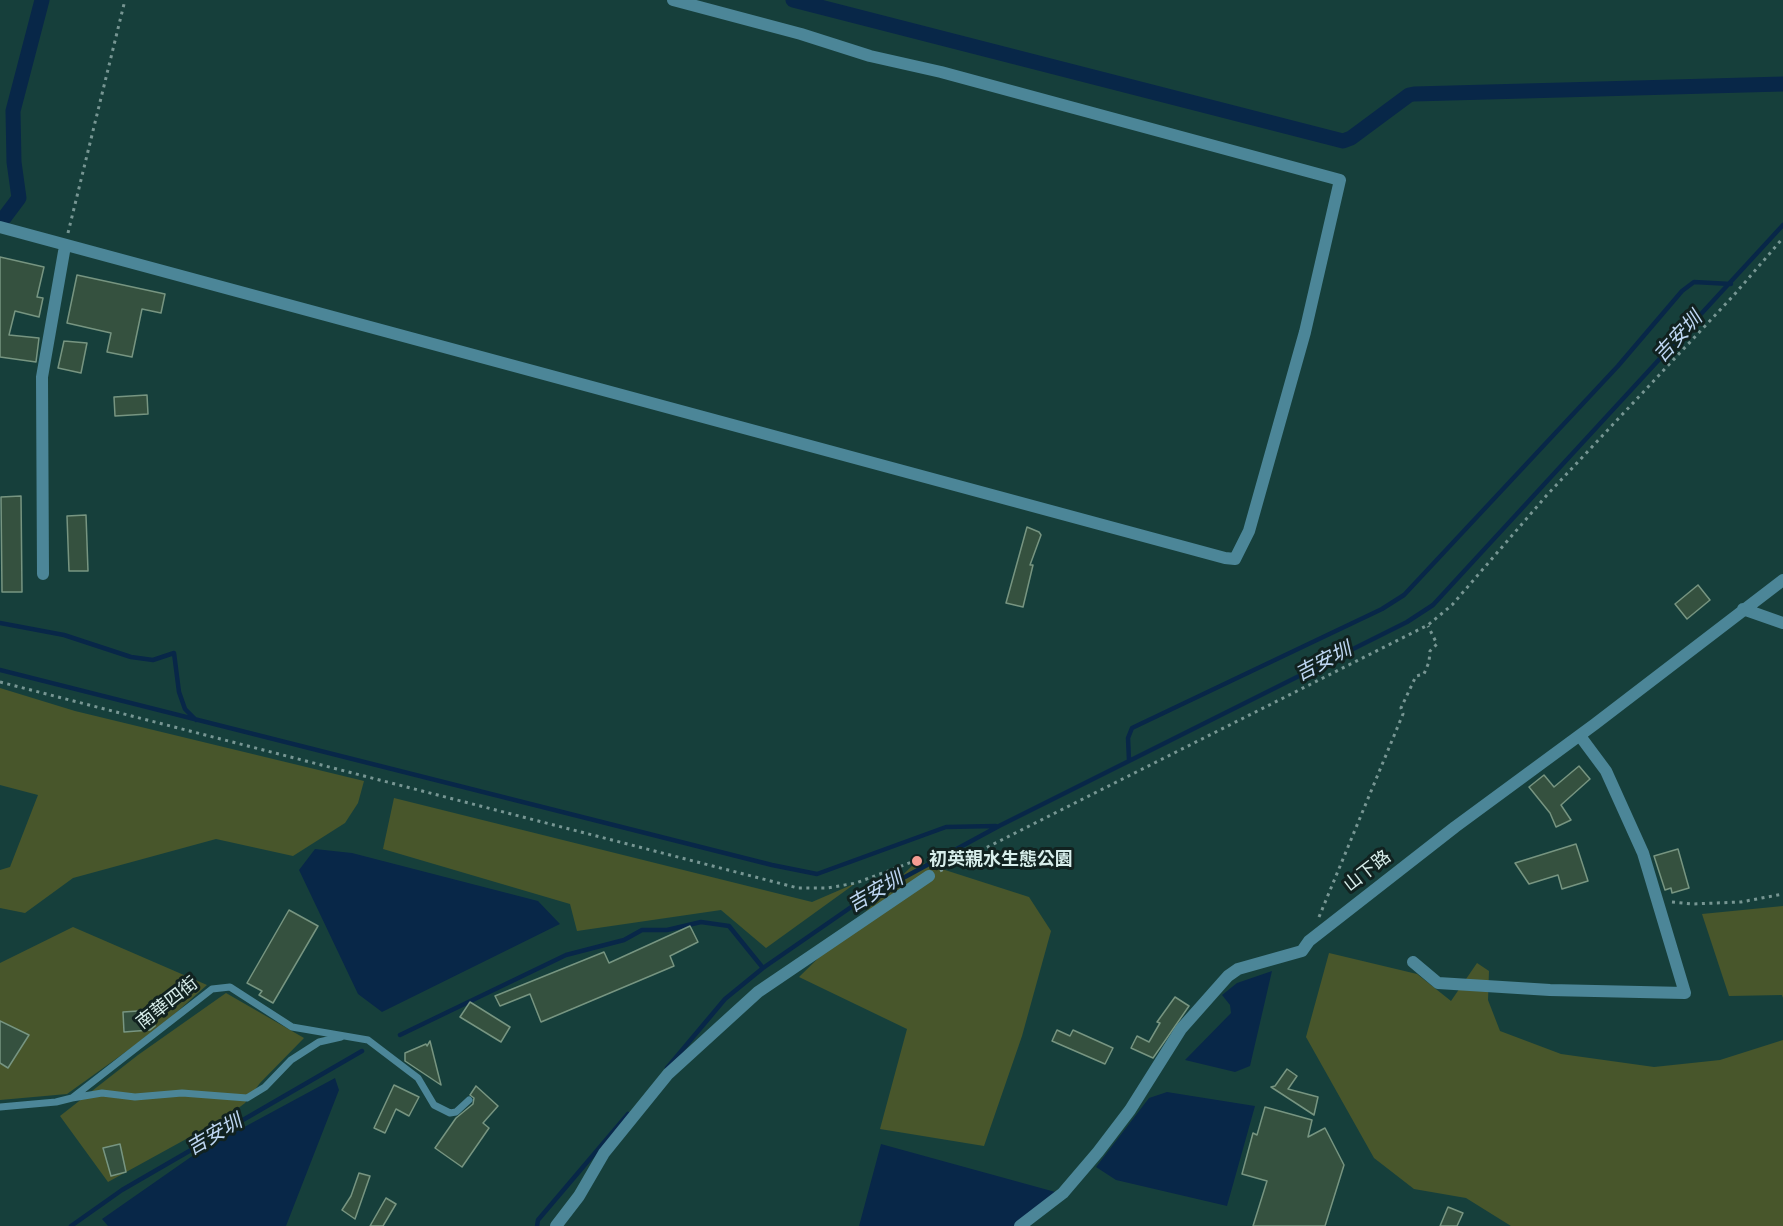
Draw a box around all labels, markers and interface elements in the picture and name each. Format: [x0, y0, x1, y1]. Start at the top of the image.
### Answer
water label: 吉安圳 [1650, 308, 1708, 368]
water label: 吉安圳 [1292, 639, 1356, 687]
street label: 山下路 [1340, 847, 1396, 897]
place label: 初英親水生態公園 [929, 850, 1073, 872]
marker: 初英親水生態公園 [910, 854, 924, 868]
water label: 吉安圳 [844, 868, 908, 918]
street label: 南華四街 [133, 973, 203, 1035]
water label: 吉安圳 [183, 1111, 247, 1161]

